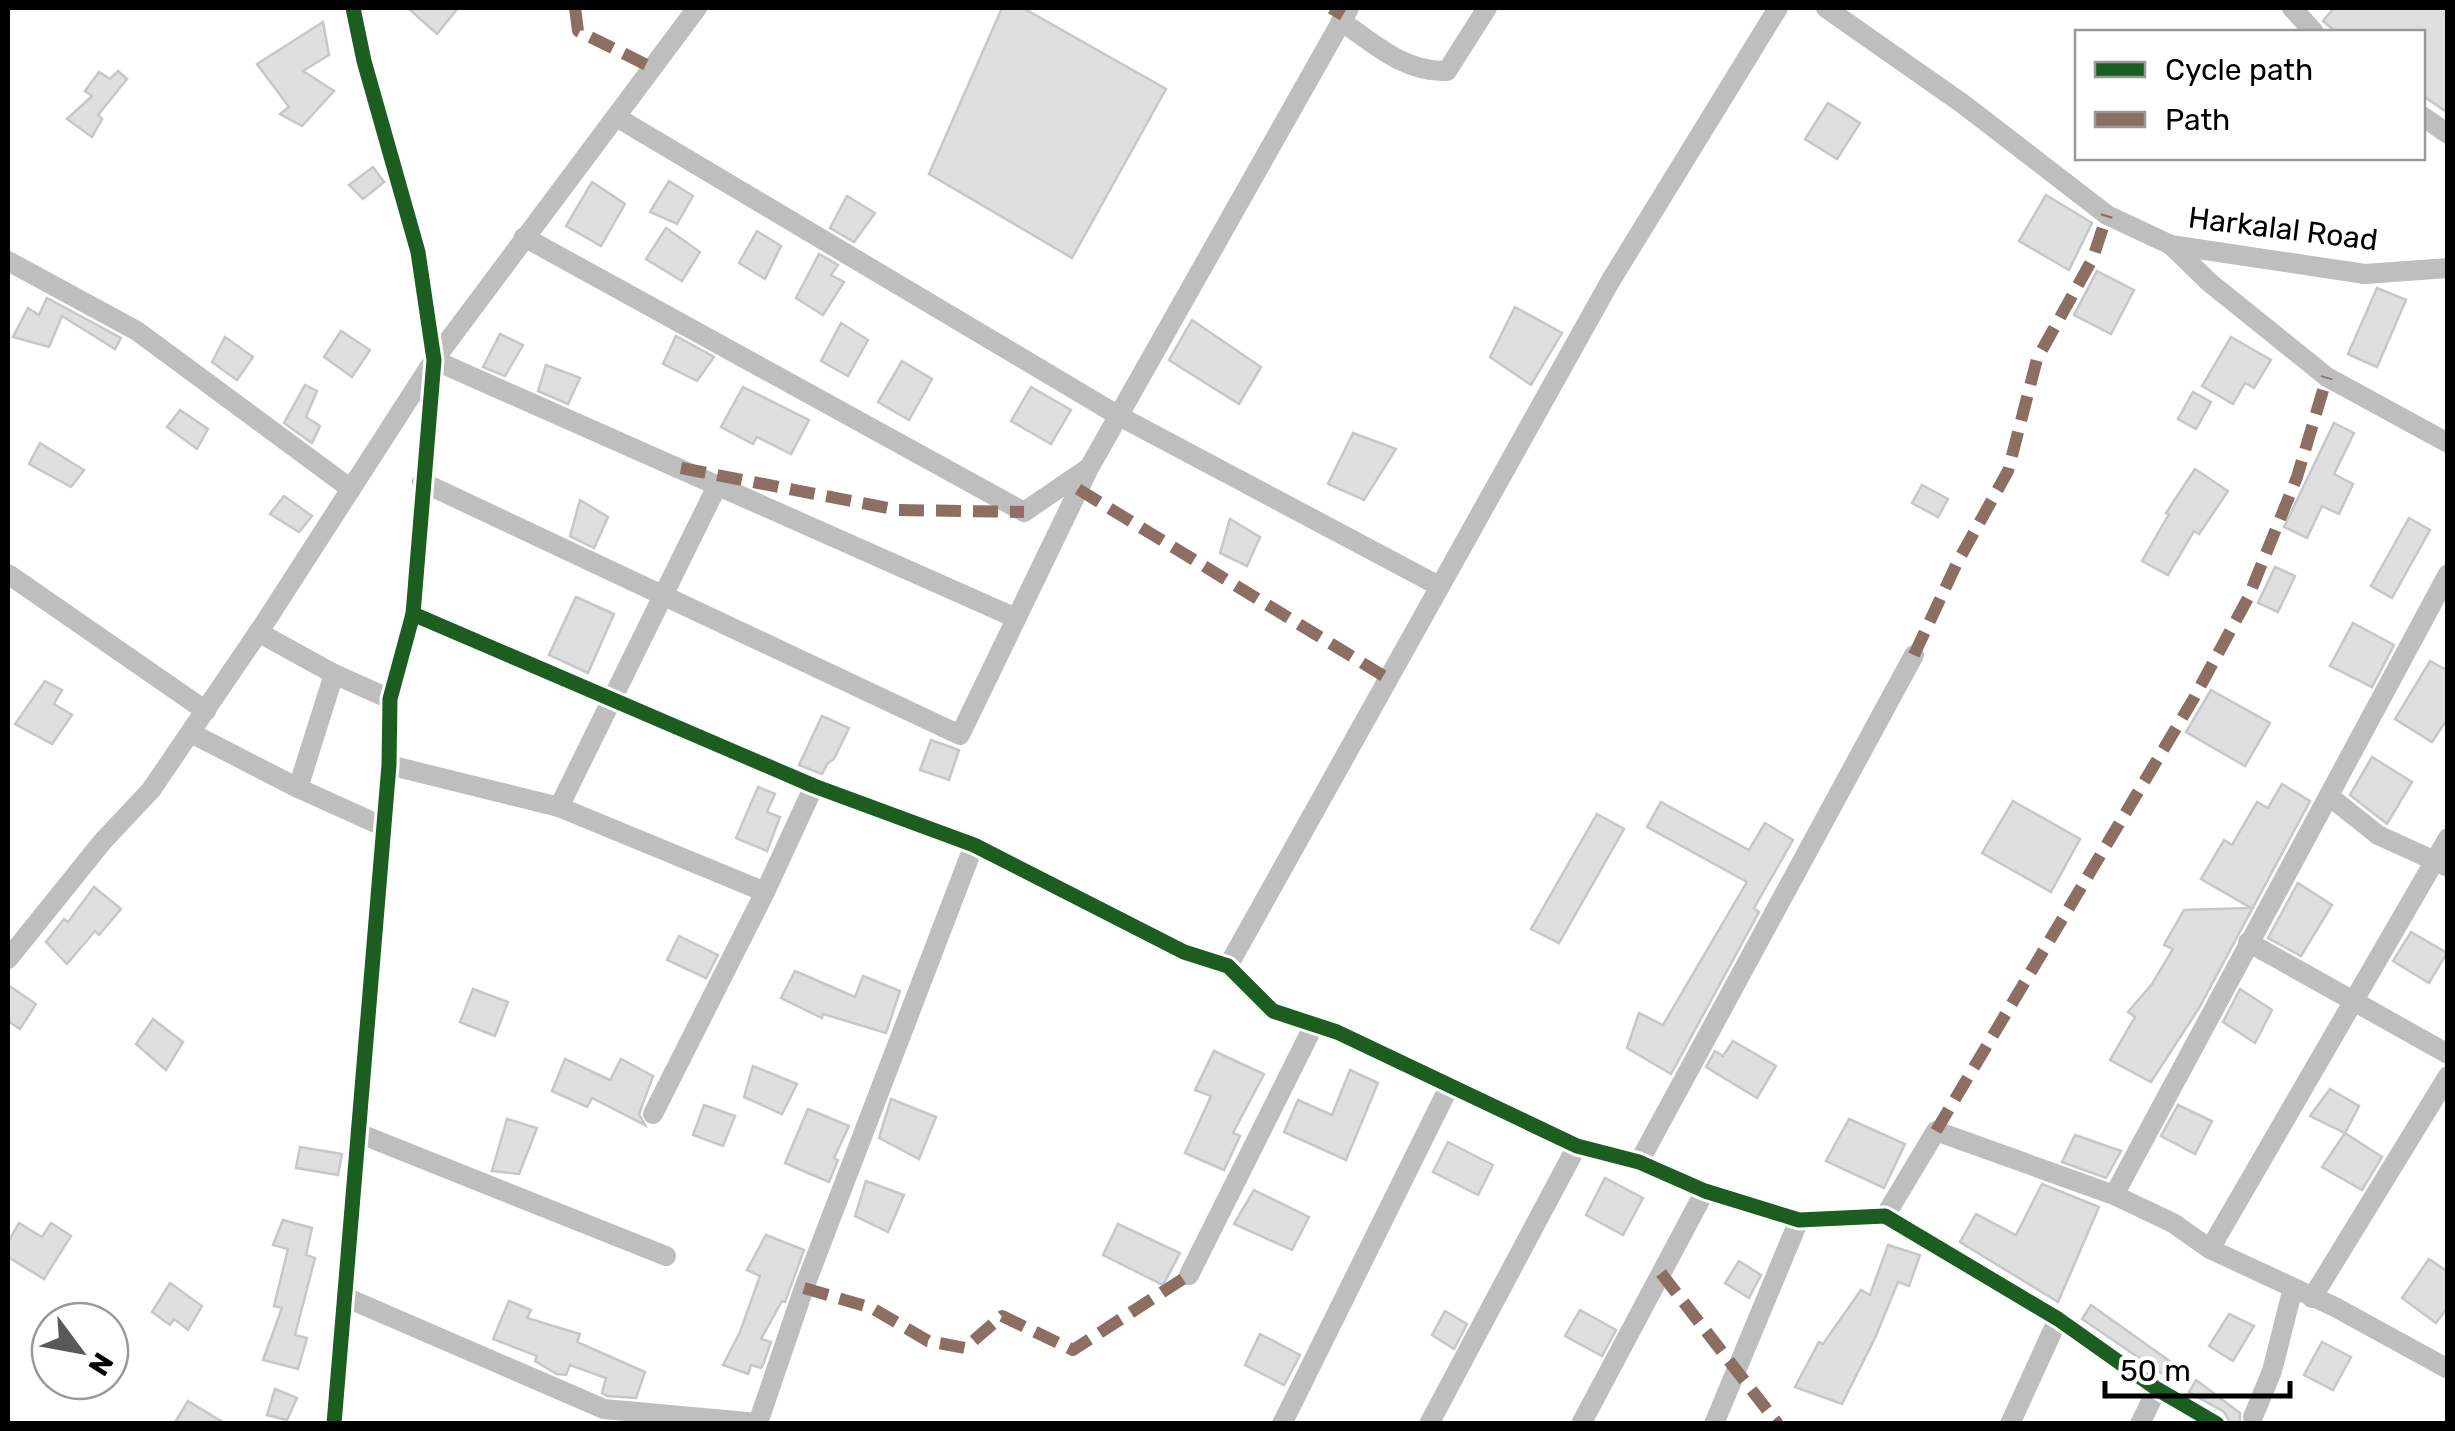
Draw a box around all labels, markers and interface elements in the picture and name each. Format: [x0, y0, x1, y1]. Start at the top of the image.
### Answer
legend [2075, 30, 2425, 160]
text: Cycle path [2165, 52, 2313, 88]
text: Path [2165, 102, 2230, 138]
street label: Harkalal Road [2186, 200, 2380, 258]
north arrow [30, 1301, 130, 1401]
scale bar [2105, 1336, 2290, 1398]
text: N [81, 1347, 120, 1381]
text: 50 m [2120, 1353, 2191, 1389]

